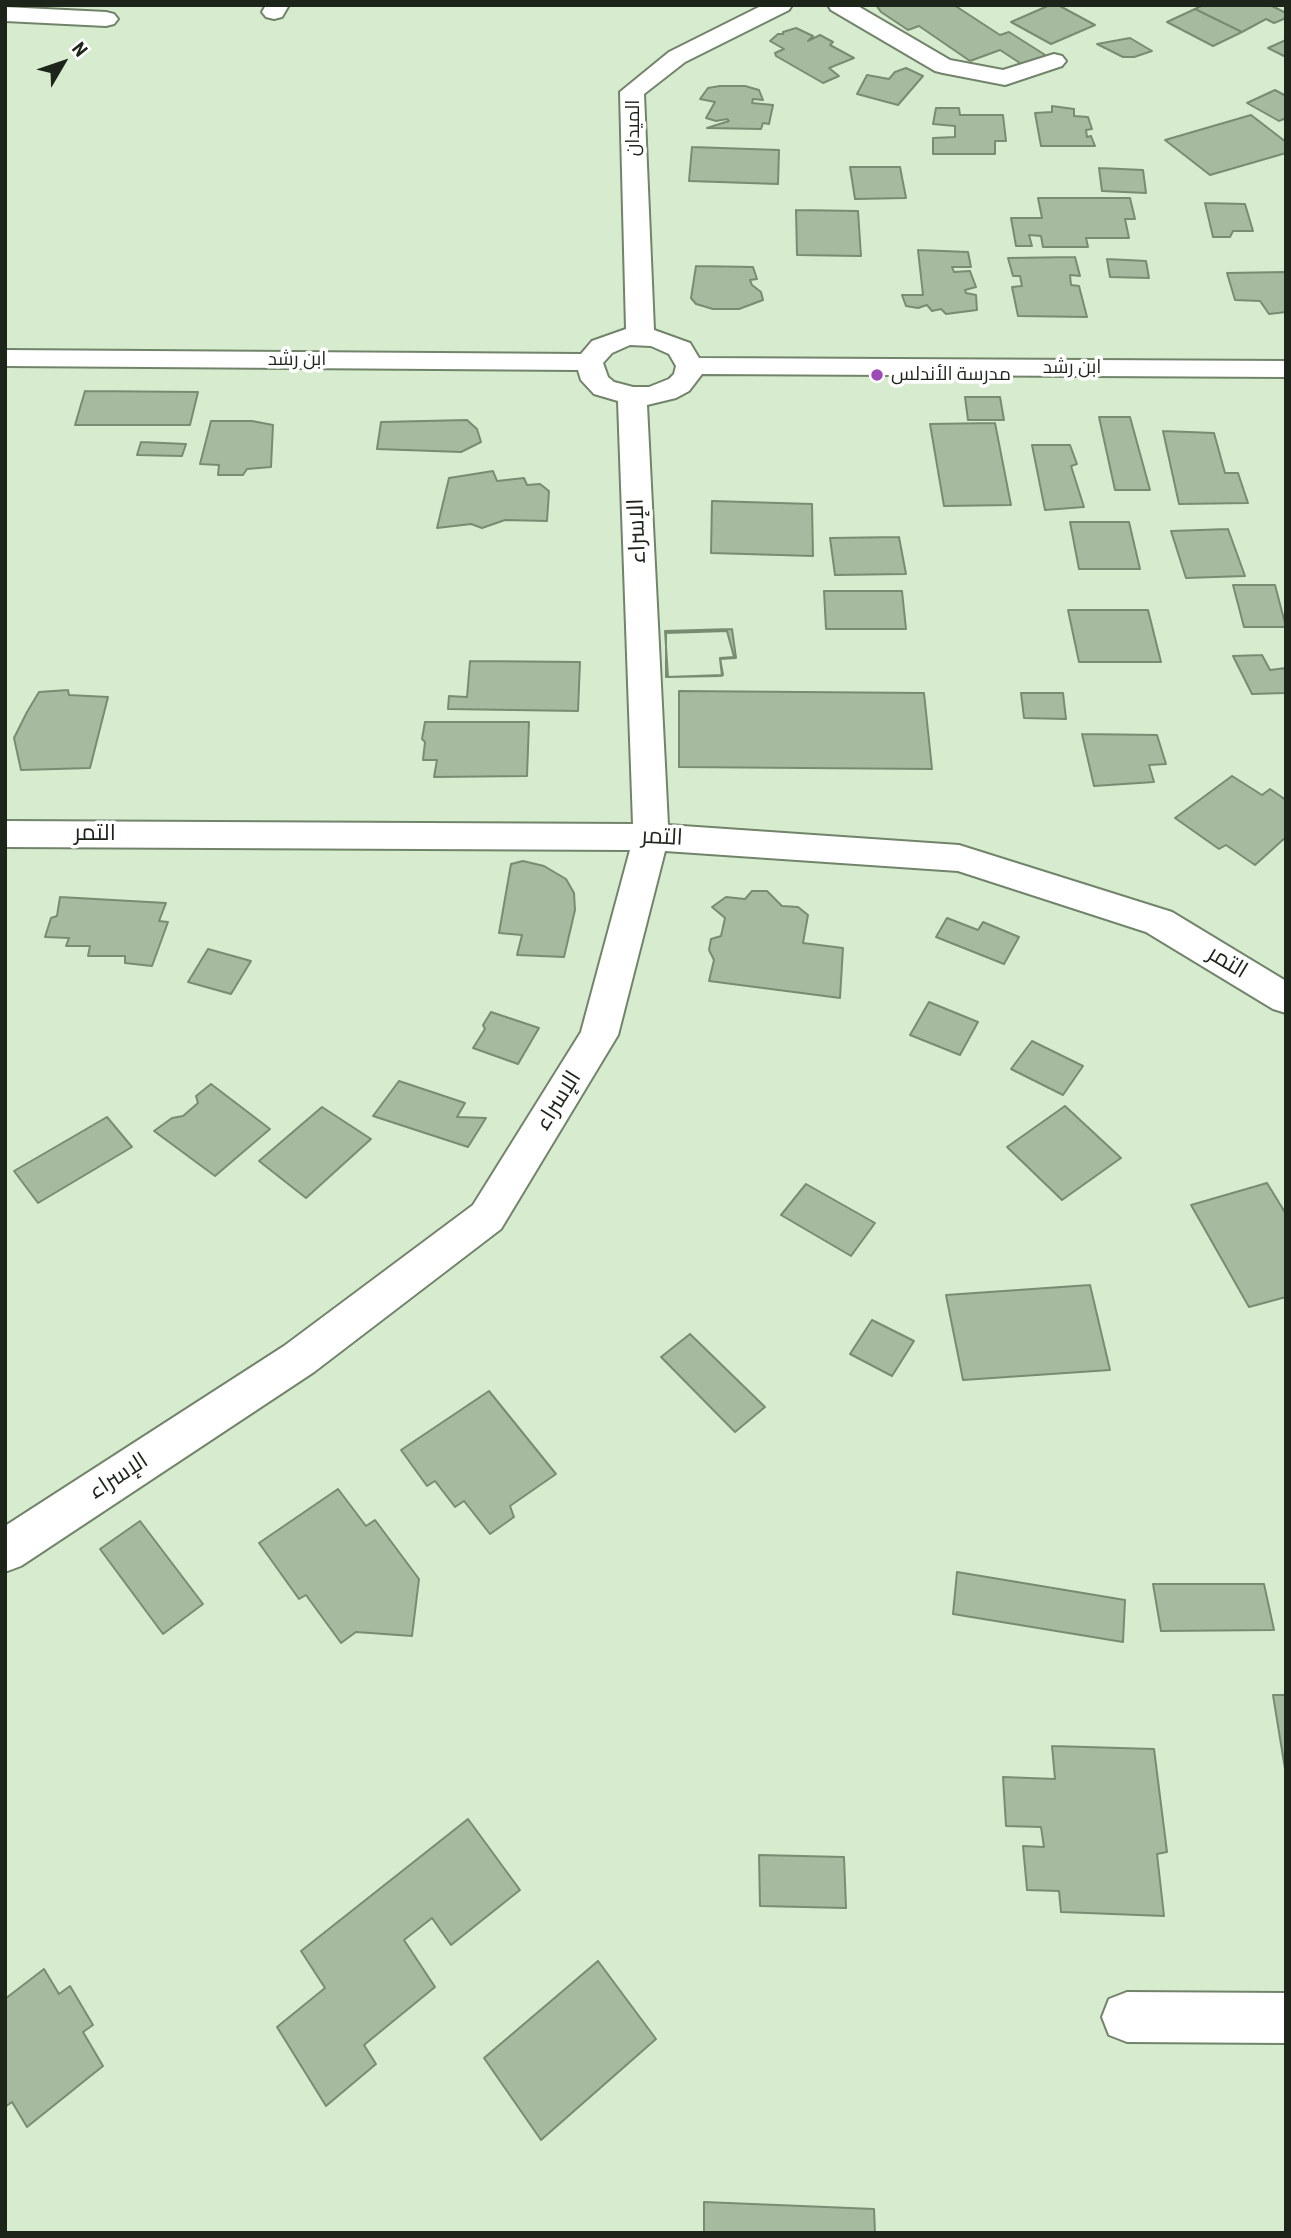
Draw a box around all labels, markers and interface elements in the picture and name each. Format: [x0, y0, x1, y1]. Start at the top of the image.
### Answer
north arrow [28, 28, 98, 98]
text: N [67, 38, 92, 61]
street label: الميدان [623, 100, 645, 156]
street label: ابن رشد [268, 349, 326, 371]
street label: ابن رشد [1043, 357, 1101, 379]
place label: مدرسة الأندلس [891, 364, 1011, 386]
marker: مدرسة الأندلس [869, 367, 885, 383]
street label: الإسراء [623, 498, 653, 564]
street label: التمر [74, 820, 116, 848]
street label: التمر [640, 823, 684, 853]
street label: التمر [1202, 940, 1252, 986]
street label: الإسراء [530, 1066, 588, 1136]
street label: الإسراء [84, 1448, 154, 1506]

